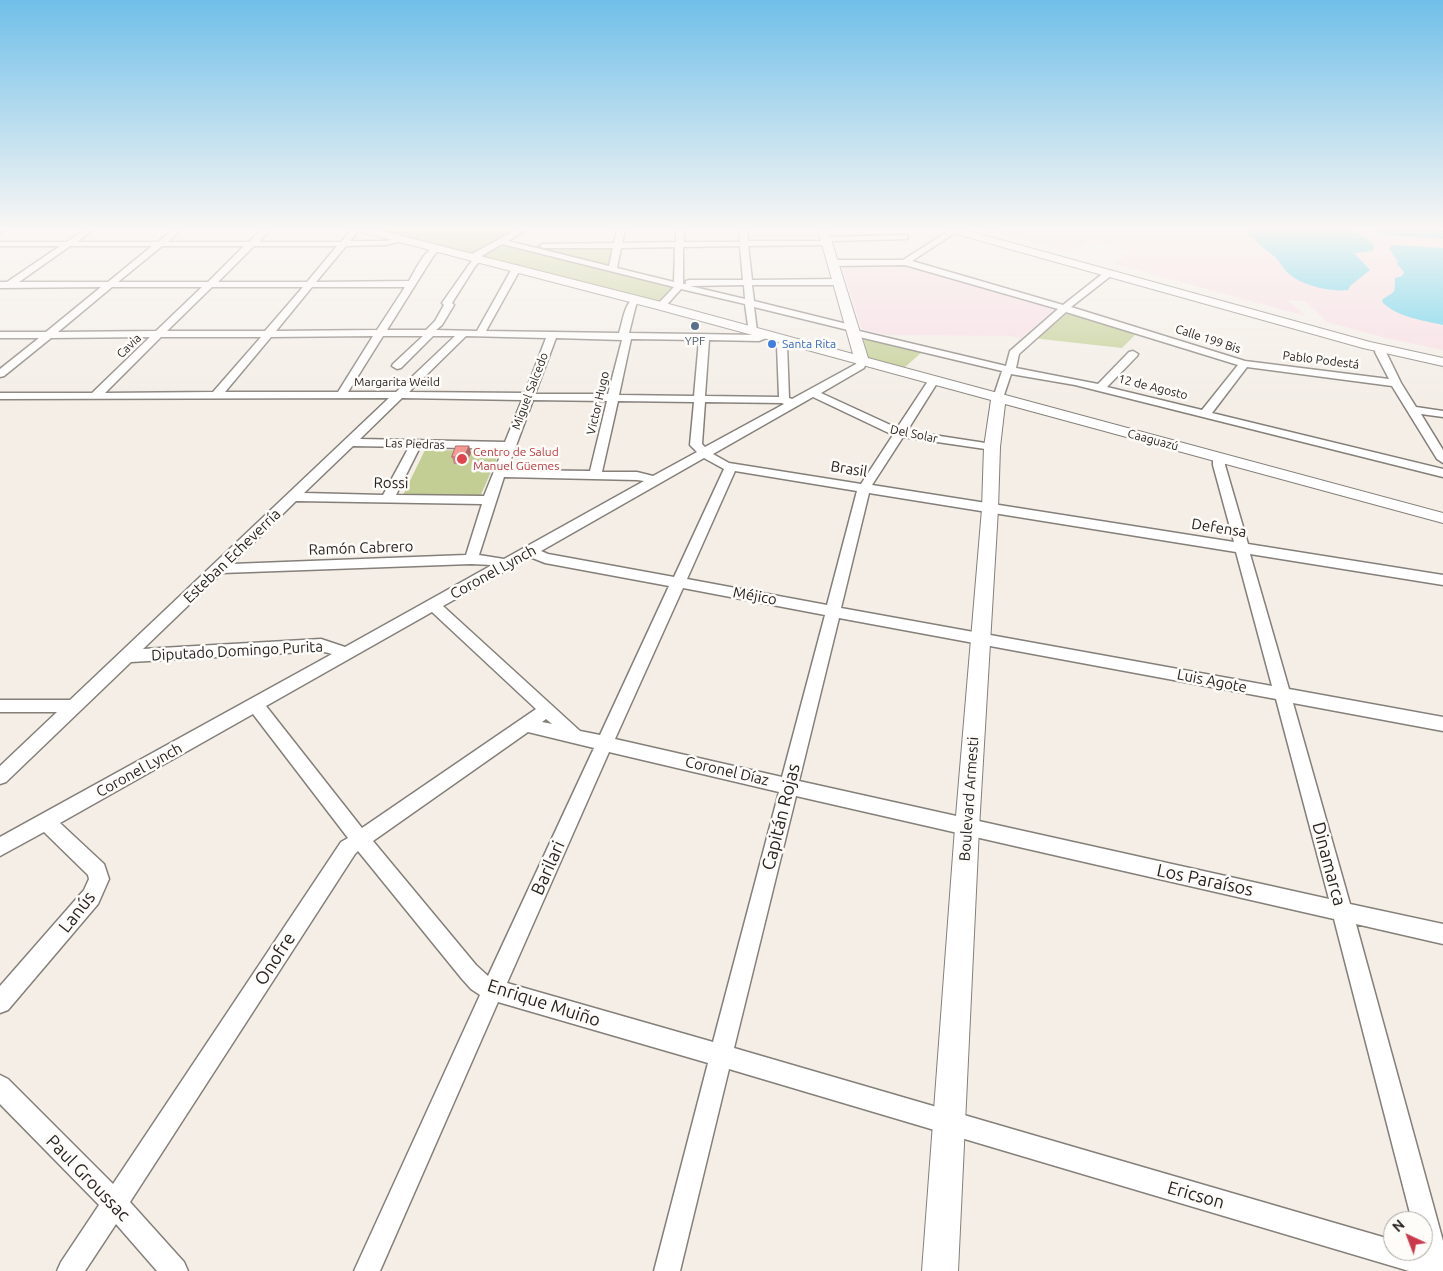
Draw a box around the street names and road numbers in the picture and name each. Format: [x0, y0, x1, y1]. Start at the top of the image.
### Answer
street label: Calle 199 Bis [1173, 322, 1243, 356]
street label: Cavia [114, 331, 144, 361]
street label: Pablo Podestá [1282, 348, 1360, 372]
street label: Miguel Salcedo [509, 350, 551, 432]
street label: Victor Hugo [584, 370, 612, 436]
street label: 12 de Agosto [1117, 371, 1189, 403]
street label: Margarita Weild [354, 375, 440, 389]
street label: Del Solar [889, 422, 939, 446]
street label: Caaguazú [1126, 426, 1180, 454]
street label: Las Piedras [385, 436, 445, 452]
street label: Brasil [829, 457, 869, 481]
street label: Rossi [373, 474, 409, 492]
street label: Esteban Echeverría [180, 505, 284, 607]
street label: Defensa [1190, 515, 1248, 541]
street label: Ramón Cabrero [308, 537, 414, 559]
street label: Coronel Lynch [447, 541, 539, 603]
street label: Méjico [732, 583, 778, 609]
street label: Diputado Domingo Purita [151, 638, 323, 664]
street label: Luis Agote [1175, 665, 1249, 697]
street label: Boulevard Armesti [956, 736, 982, 862]
street label: Coronel Lynch [93, 739, 185, 801]
street label: Coronel Díaz [683, 753, 771, 789]
street label: Capitán Rojas [757, 761, 805, 873]
street label: Dinamarca [1307, 820, 1351, 908]
street label: Barilari [527, 838, 569, 898]
street label: Los Paraísos [1155, 859, 1255, 901]
street label: Lanús [54, 887, 100, 937]
street label: Onofre [250, 929, 300, 989]
street label: Enrique Muiño [485, 975, 603, 1031]
street label: Paul Groussac [41, 1130, 135, 1226]
street label: Ericson [1165, 1177, 1227, 1213]

